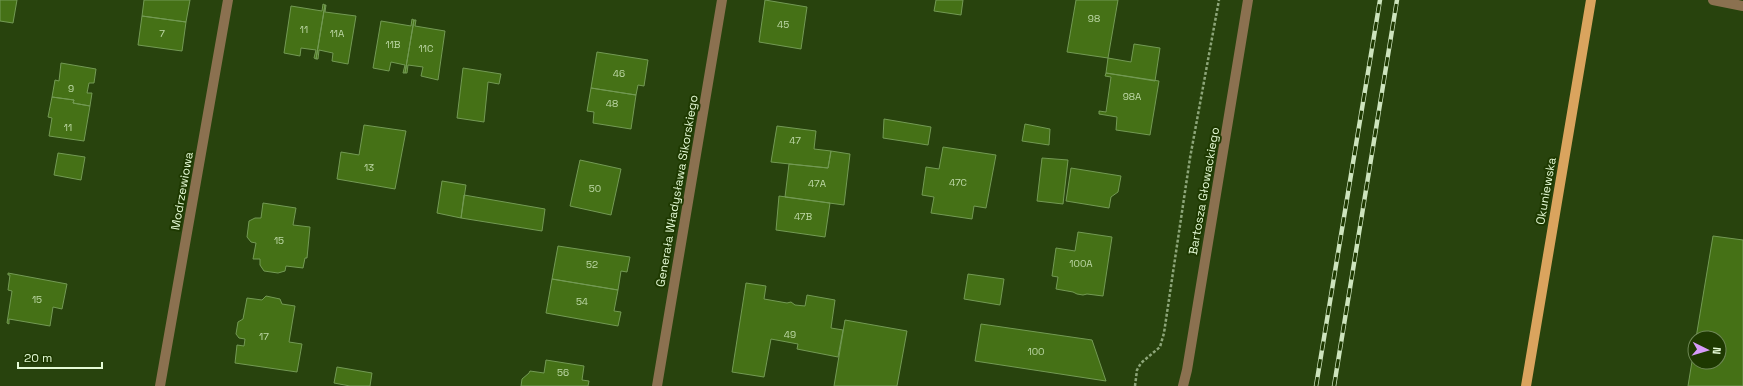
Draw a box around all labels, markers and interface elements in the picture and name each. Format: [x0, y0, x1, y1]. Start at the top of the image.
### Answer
house number: 98 [1088, 12, 1100, 25]
house number: 45 [777, 18, 789, 31]
house number: 11 [300, 23, 308, 36]
house number: 7 [159, 27, 165, 40]
house number: 11A [330, 27, 345, 40]
house number: 11B [386, 38, 401, 51]
house number: 11C [419, 42, 433, 55]
house number: 46 [613, 67, 625, 80]
house number: 9 [68, 82, 74, 95]
house number: 98A [1123, 90, 1142, 103]
street label: Generała Władysława Sikorskiego [652, 94, 702, 288]
house number: 48 [606, 97, 618, 110]
house number: 11 [64, 121, 72, 134]
street label: Bartosza Głowackiego [1185, 126, 1223, 256]
house number: 47 [789, 134, 801, 147]
street label: Modrzewiowa [167, 150, 197, 231]
street label: Okuniewska [1532, 156, 1560, 226]
house number: 13 [364, 161, 374, 174]
house number: 47C [949, 176, 967, 189]
house number: 47A [808, 177, 827, 190]
house number: 50 [589, 182, 601, 195]
house number: 47B [794, 210, 812, 223]
house number: 15 [274, 234, 284, 247]
house number: 100A [1069, 257, 1093, 270]
house number: 52 [586, 258, 598, 271]
house number: 15 [32, 293, 42, 306]
house number: 54 [576, 295, 588, 308]
house number: 49 [784, 328, 796, 341]
house number: 17 [259, 330, 269, 343]
north arrow [1687, 330, 1727, 370]
scale bar [18, 344, 102, 370]
house number: 100 [1028, 345, 1045, 358]
text: N [1710, 347, 1724, 355]
text: 20 m [24, 350, 52, 366]
house number: 56 [557, 366, 569, 379]

